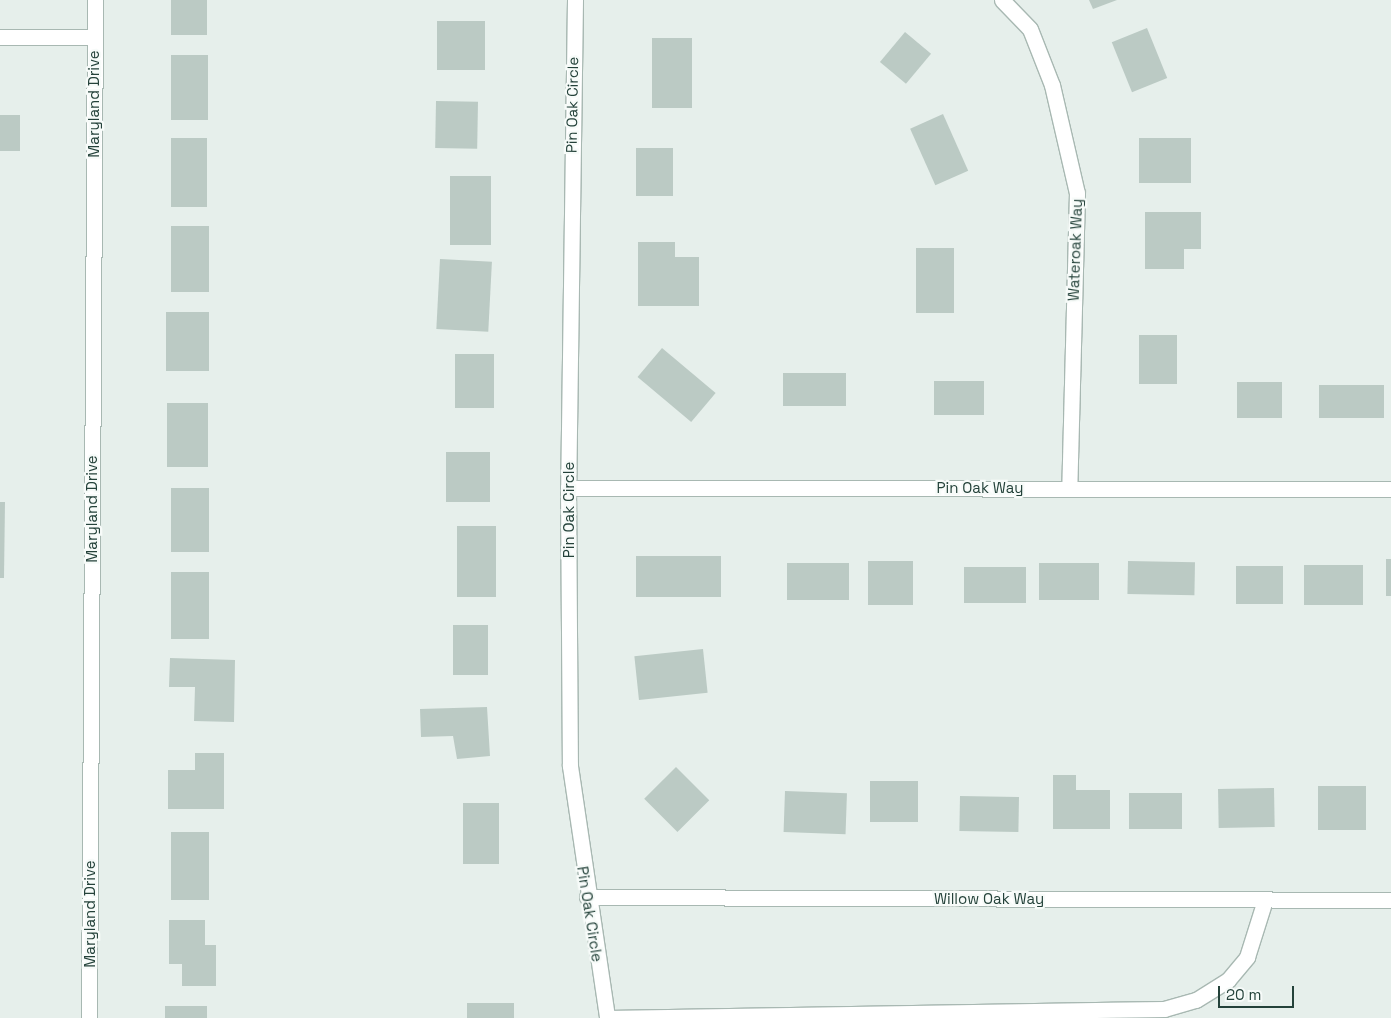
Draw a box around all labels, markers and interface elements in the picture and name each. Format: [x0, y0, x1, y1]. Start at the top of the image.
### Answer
street label: Maryland Drive [85, 50, 103, 158]
street label: Pin Oak Circle [562, 57, 582, 153]
street label: Wateroak Way [1064, 199, 1086, 301]
street label: Maryland Drive [83, 455, 101, 563]
street label: Pin Oak Circle [560, 462, 578, 558]
street label: Pin Oak Way [937, 479, 1023, 497]
street label: Maryland Drive [81, 860, 99, 968]
street label: Pin Oak Circle [574, 865, 606, 963]
street label: Willow Oak Way [934, 890, 1044, 908]
scale bar [1221, 976, 1297, 1008]
text: 20 m [1226, 985, 1261, 1004]

